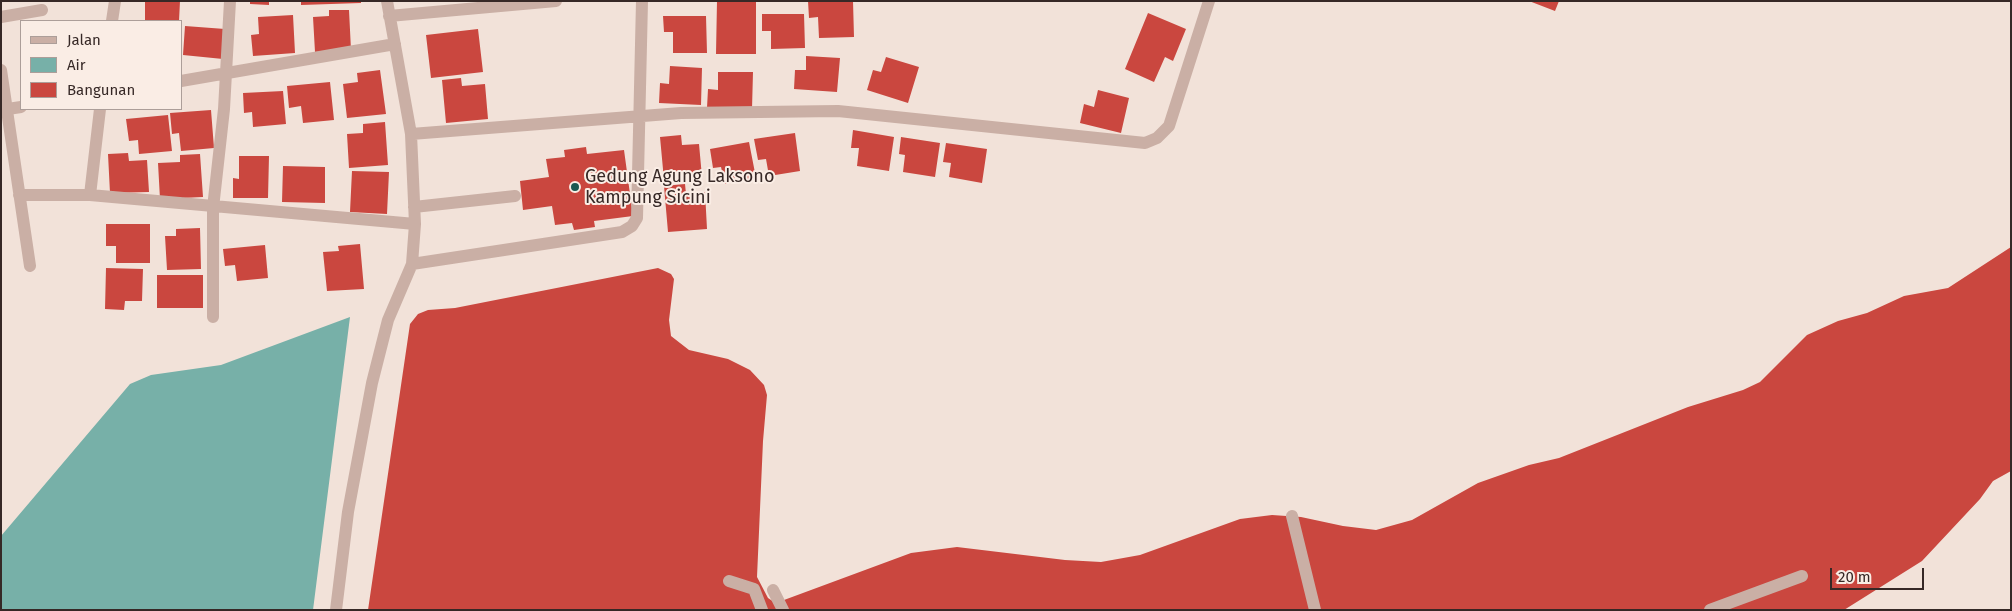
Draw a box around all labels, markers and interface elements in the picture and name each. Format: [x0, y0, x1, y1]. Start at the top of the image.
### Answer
legend [20, 20, 182, 110]
text: Jalan [67, 31, 101, 49]
text: Air [67, 56, 86, 74]
text: Bangunan [67, 81, 135, 99]
place label: Gedung Agung Laksono Kampung Sicini [585, 166, 774, 208]
marker: Gedung Agung Laksono Kampung Sicini [569, 181, 581, 193]
scale bar [1832, 558, 1926, 590]
text: 20 m [1838, 568, 1871, 586]

